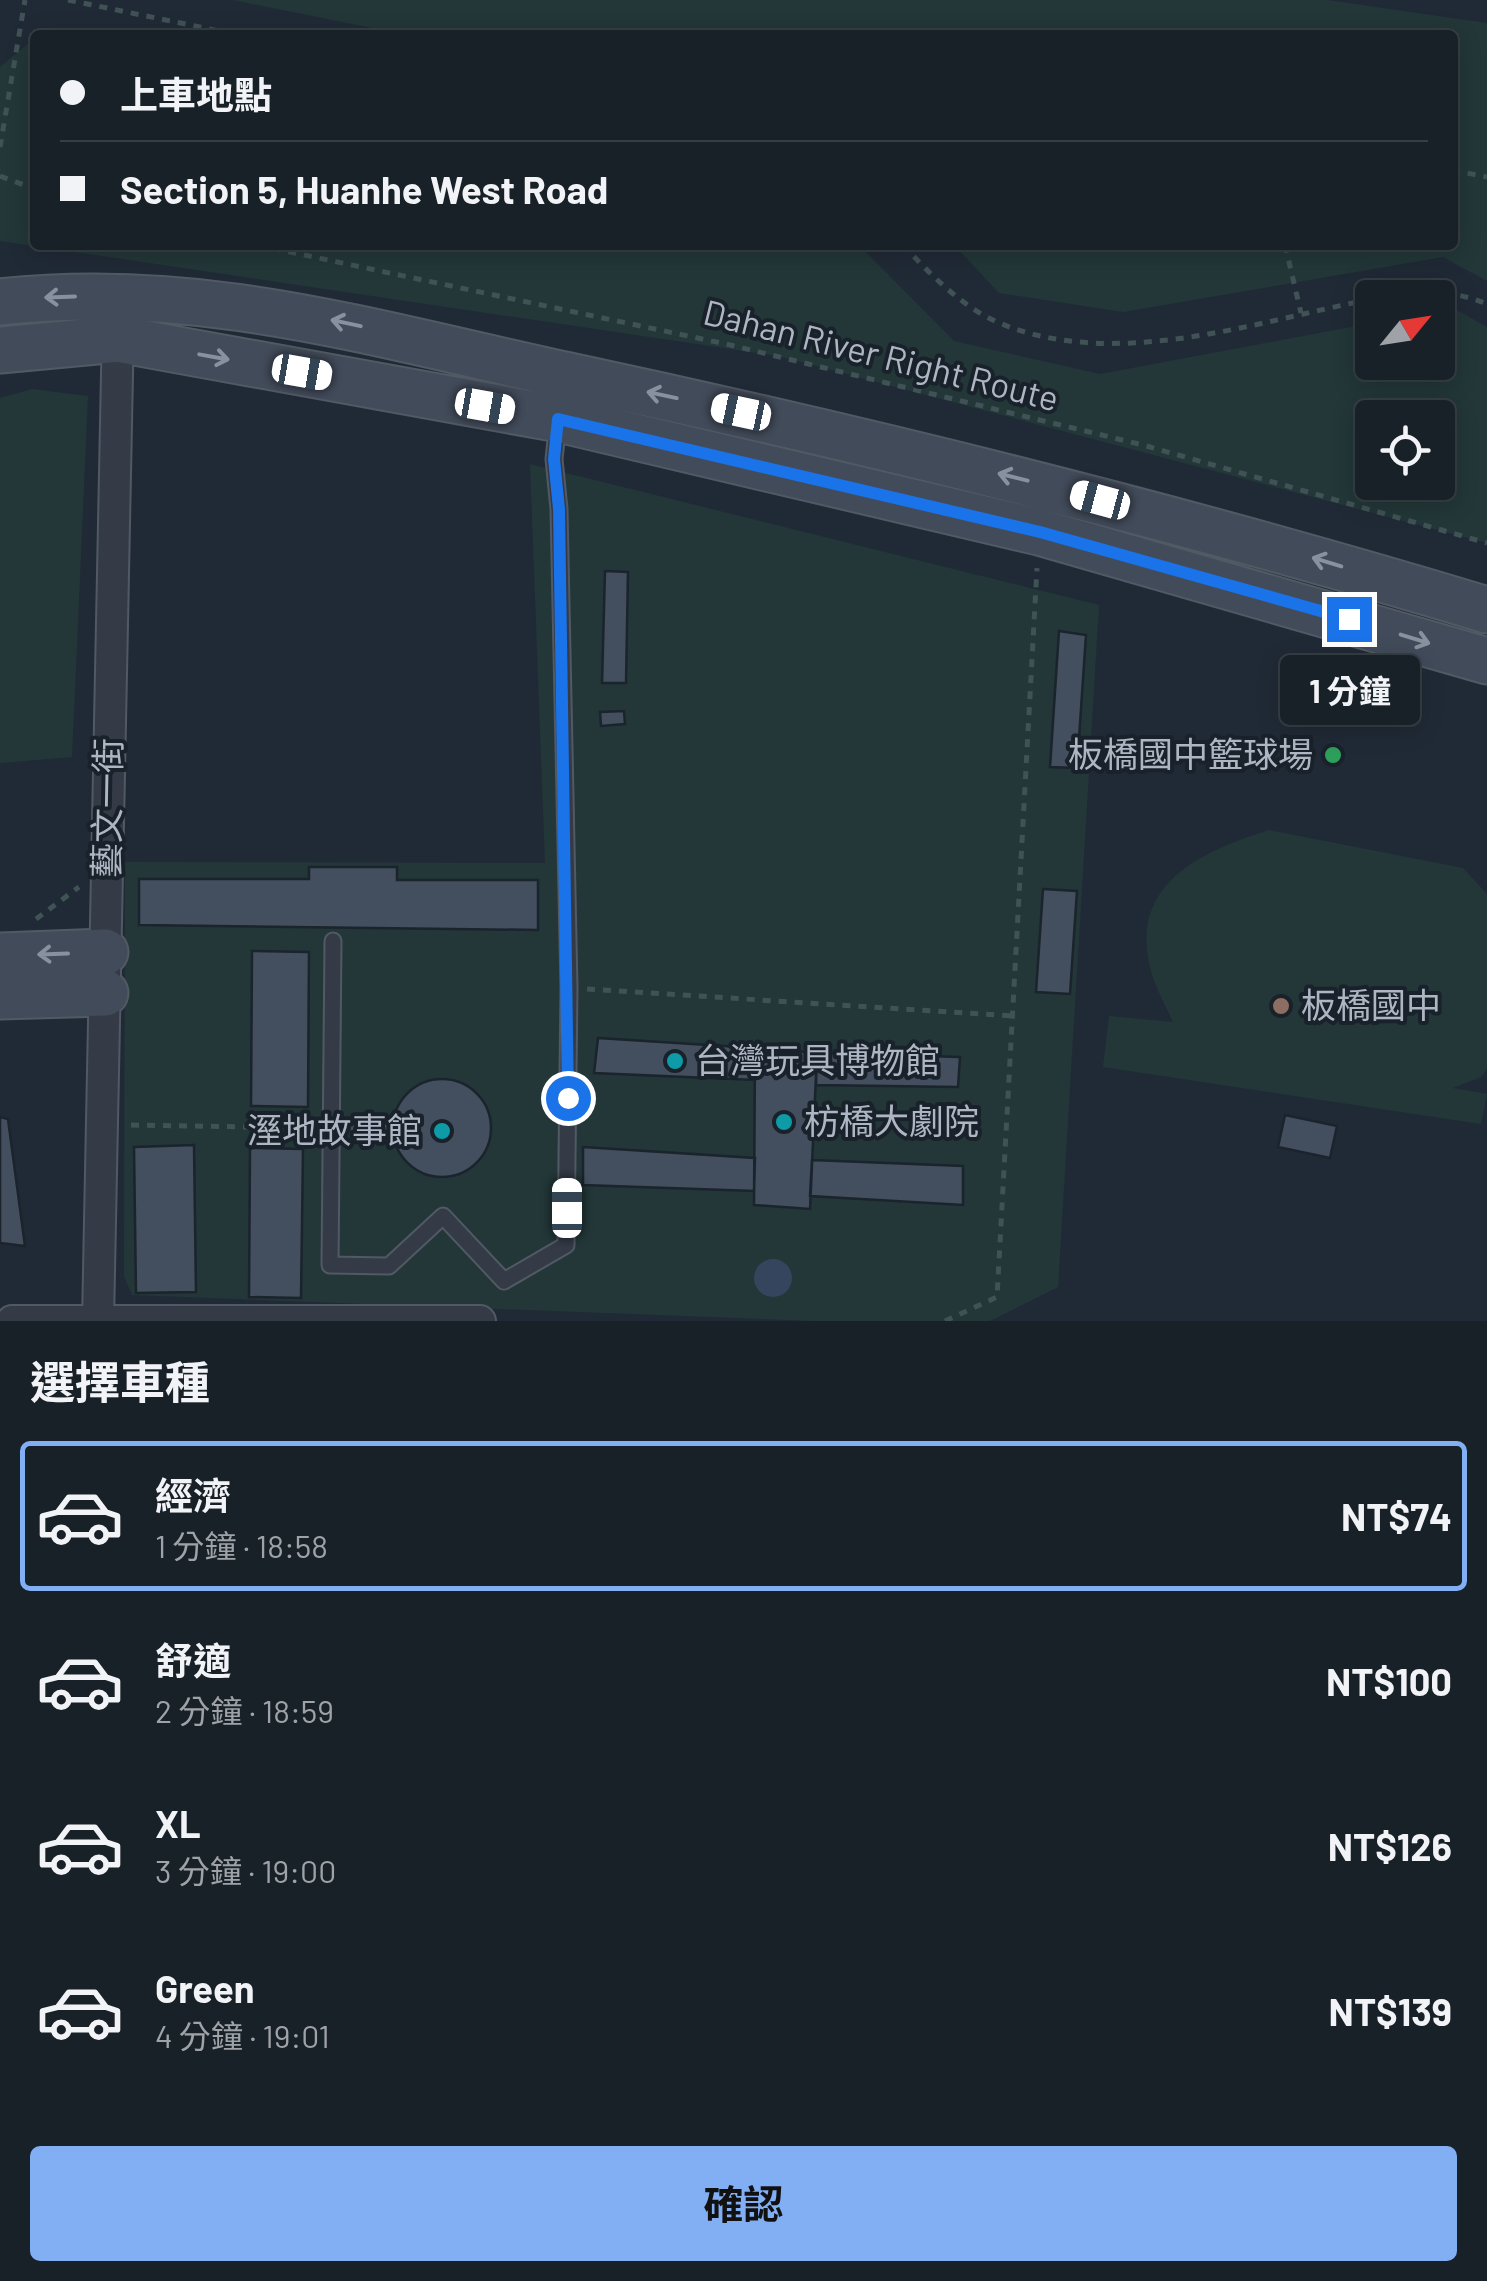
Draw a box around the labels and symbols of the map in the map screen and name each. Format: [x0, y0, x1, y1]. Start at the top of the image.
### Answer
north arrow [1355, 280, 1455, 380]
one-way arrow [44, 287, 76, 306]
street label: Dahan River Right Route [700, 290, 1063, 419]
one-way arrow [330, 313, 362, 332]
one-way arrow [197, 348, 229, 367]
car [270, 352, 334, 392]
one-way arrow [647, 385, 679, 404]
car [453, 386, 517, 426]
car [709, 391, 773, 433]
one-way arrow [998, 467, 1029, 486]
car [1067, 478, 1133, 522]
one-way arrow [1311, 552, 1343, 570]
route end [1327, 597, 1372, 642]
one-way arrow [1399, 631, 1430, 649]
callout: 1 分鐘 [1279, 654, 1419, 724]
place label: 板橋國中籃球場 [1068, 732, 1313, 774]
street label: 藝文一街 [84, 738, 128, 878]
marker: 板橋國中籃球場 [1322, 744, 1344, 766]
one-way arrow [37, 945, 69, 964]
place label: 板橋國中 [1301, 983, 1441, 1025]
marker: 板橋國中 [1270, 995, 1292, 1017]
place label: 台灣玩具博物館 [695, 1038, 940, 1080]
marker: 台灣玩具博物館 [664, 1050, 686, 1072]
route start [546, 1076, 591, 1121]
place label: 枋橋大劇院 [804, 1099, 979, 1141]
place label: 溼地故事館 [247, 1108, 422, 1150]
marker: 枋橋大劇院 [773, 1111, 795, 1133]
marker: 溼地故事館 [431, 1120, 453, 1142]
car [552, 1178, 582, 1238]

